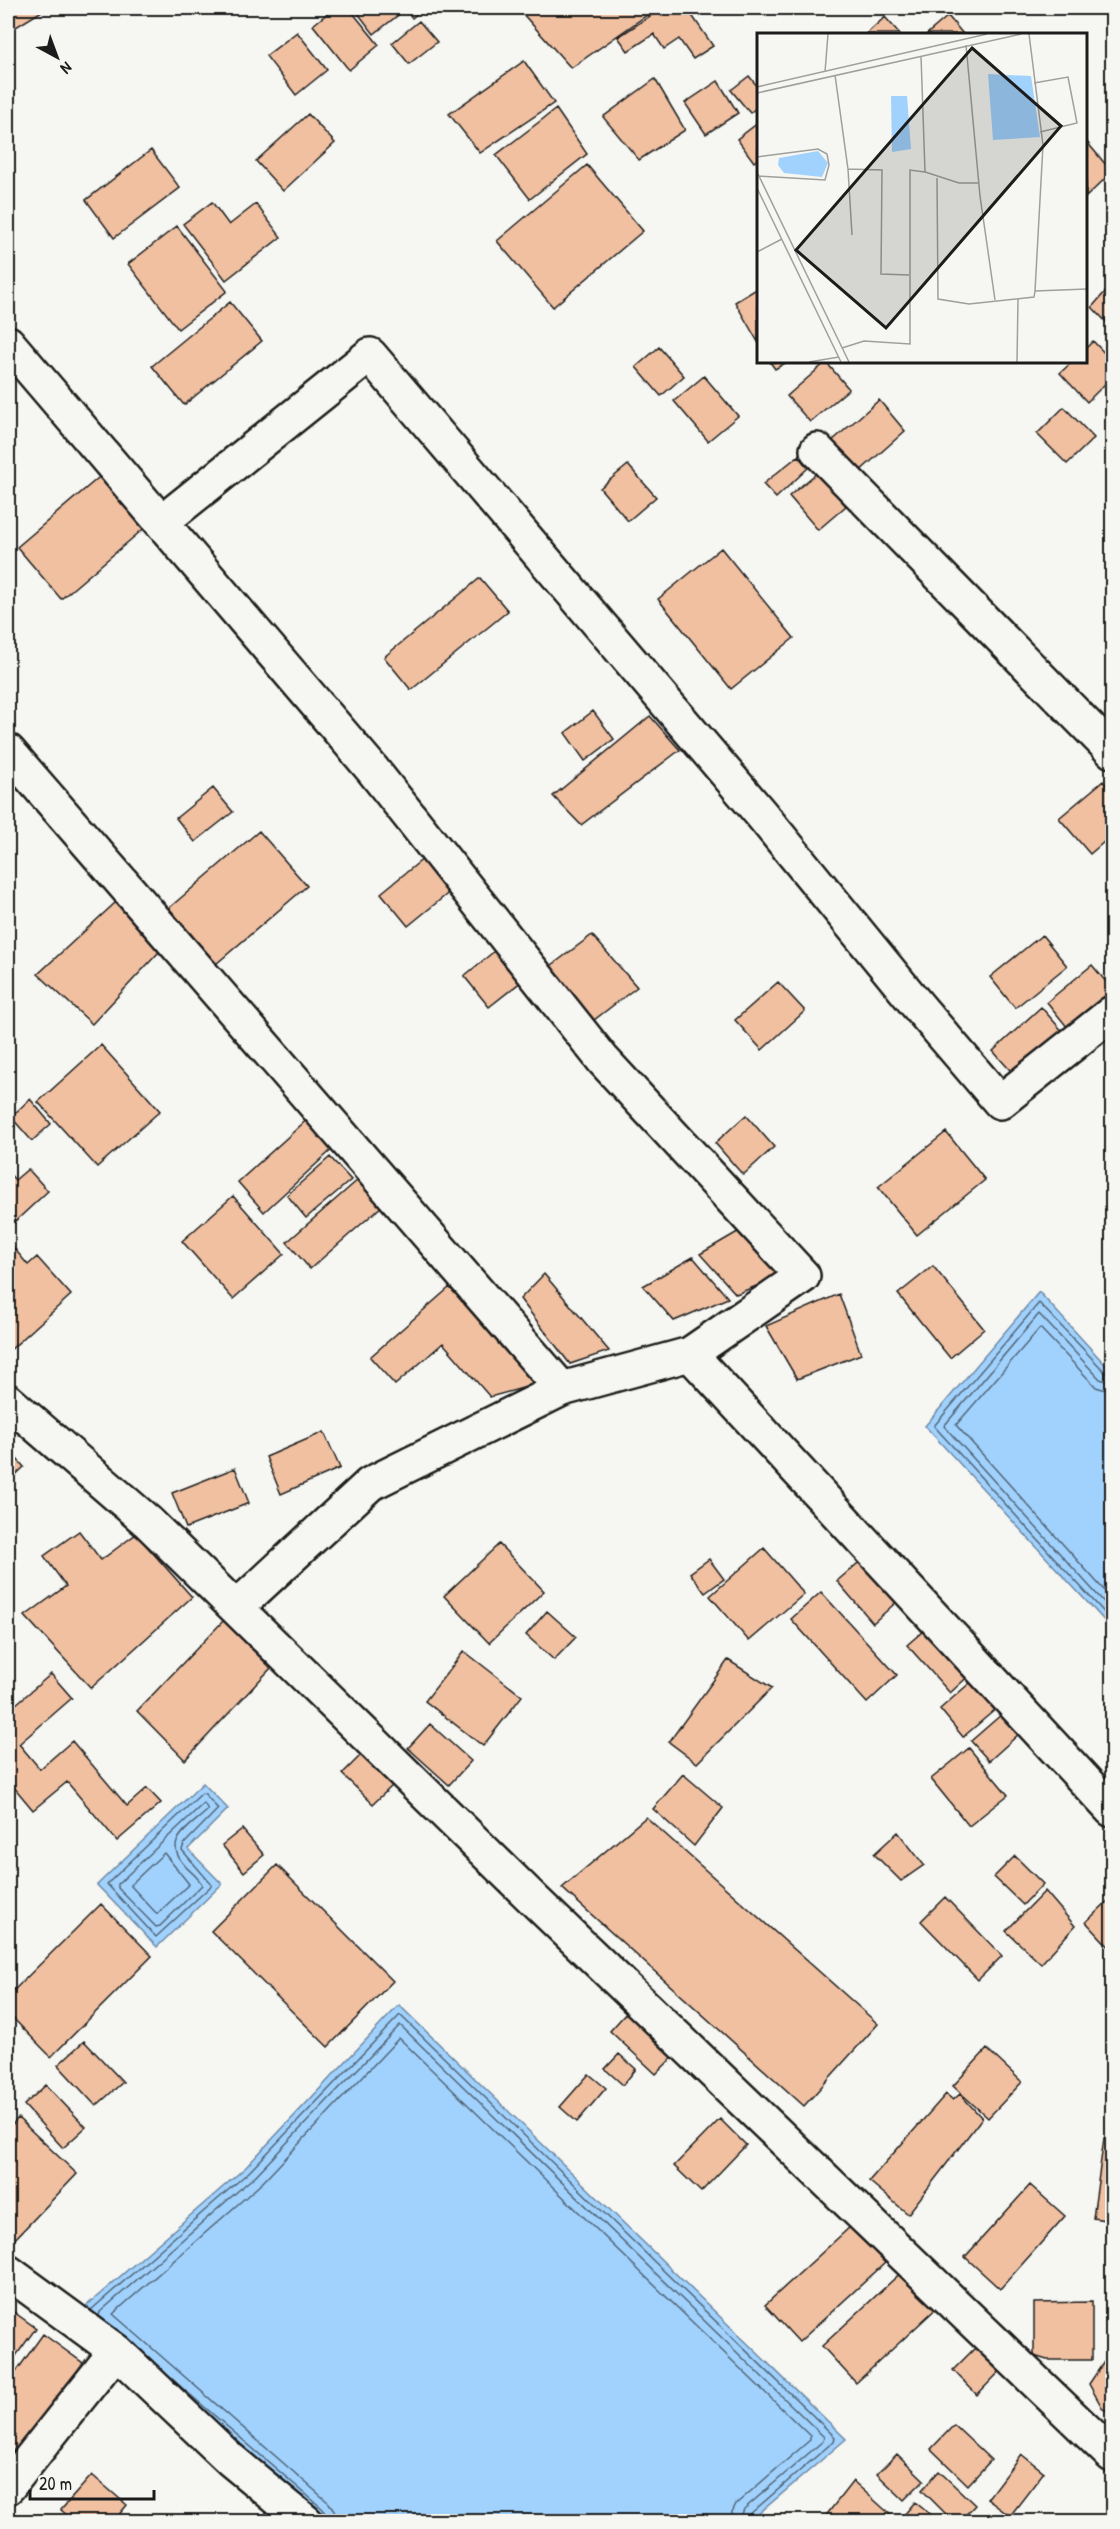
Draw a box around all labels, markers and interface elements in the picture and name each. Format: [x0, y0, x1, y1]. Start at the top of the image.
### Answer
north arrow [27, 27, 87, 87]
inset map [757, 33, 1087, 363]
text: N [56, 57, 77, 80]
scale bar [30, 2463, 154, 2501]
text: 20 m [39, 2471, 72, 2496]

